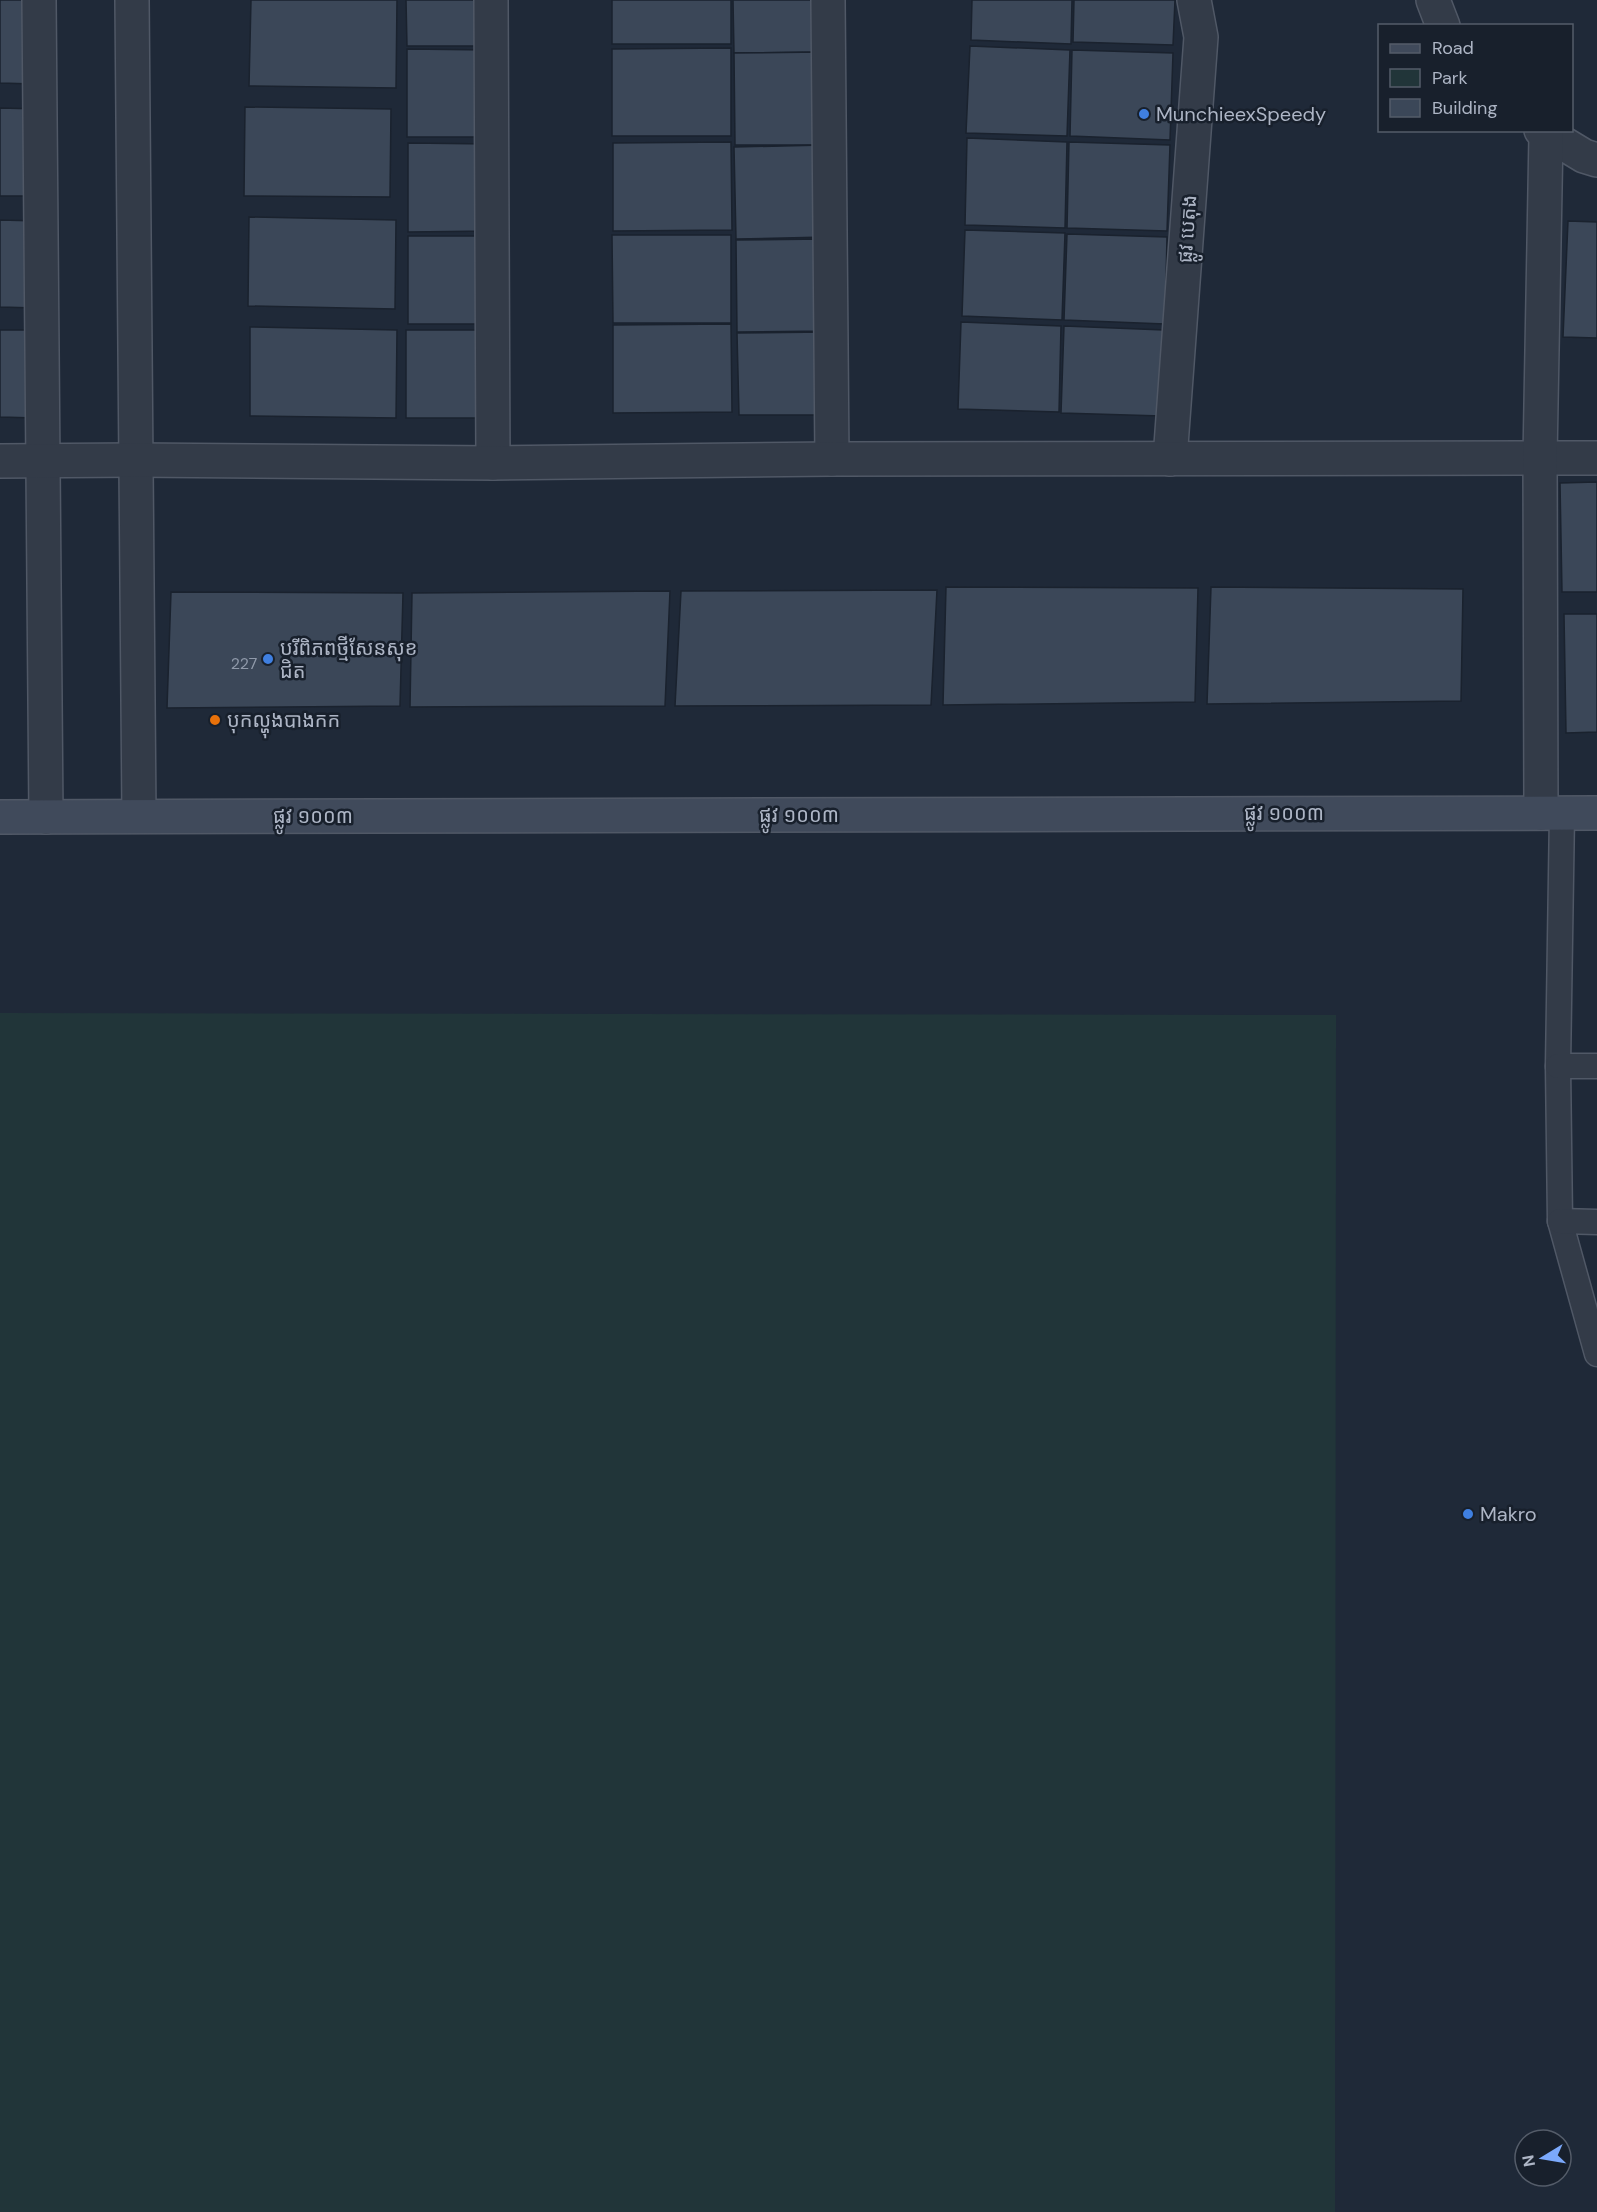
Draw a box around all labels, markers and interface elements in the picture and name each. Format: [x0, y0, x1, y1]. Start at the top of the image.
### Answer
legend [1378, 24, 1573, 132]
text: Road [1432, 36, 1474, 60]
text: Park [1432, 66, 1468, 90]
text: Building [1432, 96, 1497, 120]
place label: MunchieexSpeedy [1156, 101, 1326, 127]
marker: MunchieexSpeedy [1137, 107, 1151, 121]
street label: ផ្លូវ បេតុង [1172, 194, 1208, 264]
place label: បុរីពិភពថ្មីសែនសុខ ជិត [280, 635, 418, 684]
marker: បុរីពិភពថ្មីសែនសុខ ជិត [261, 652, 275, 666]
house number: 227 [231, 653, 257, 674]
place label: បុកល្ហុងបាងកក [227, 707, 340, 739]
marker: បុកល្ហុងបាងកក [208, 713, 222, 727]
street label: ផ្លូវ ១០០៣ [1244, 800, 1324, 832]
street label: ផ្លូវ ១០០៣ [759, 802, 839, 834]
street label: ផ្លូវ ១០០៣ [273, 803, 353, 835]
place label: Makro [1480, 1501, 1537, 1527]
marker: Makro [1461, 1507, 1475, 1521]
north arrow [1513, 2128, 1573, 2188]
text: N [1517, 2153, 1540, 2168]

